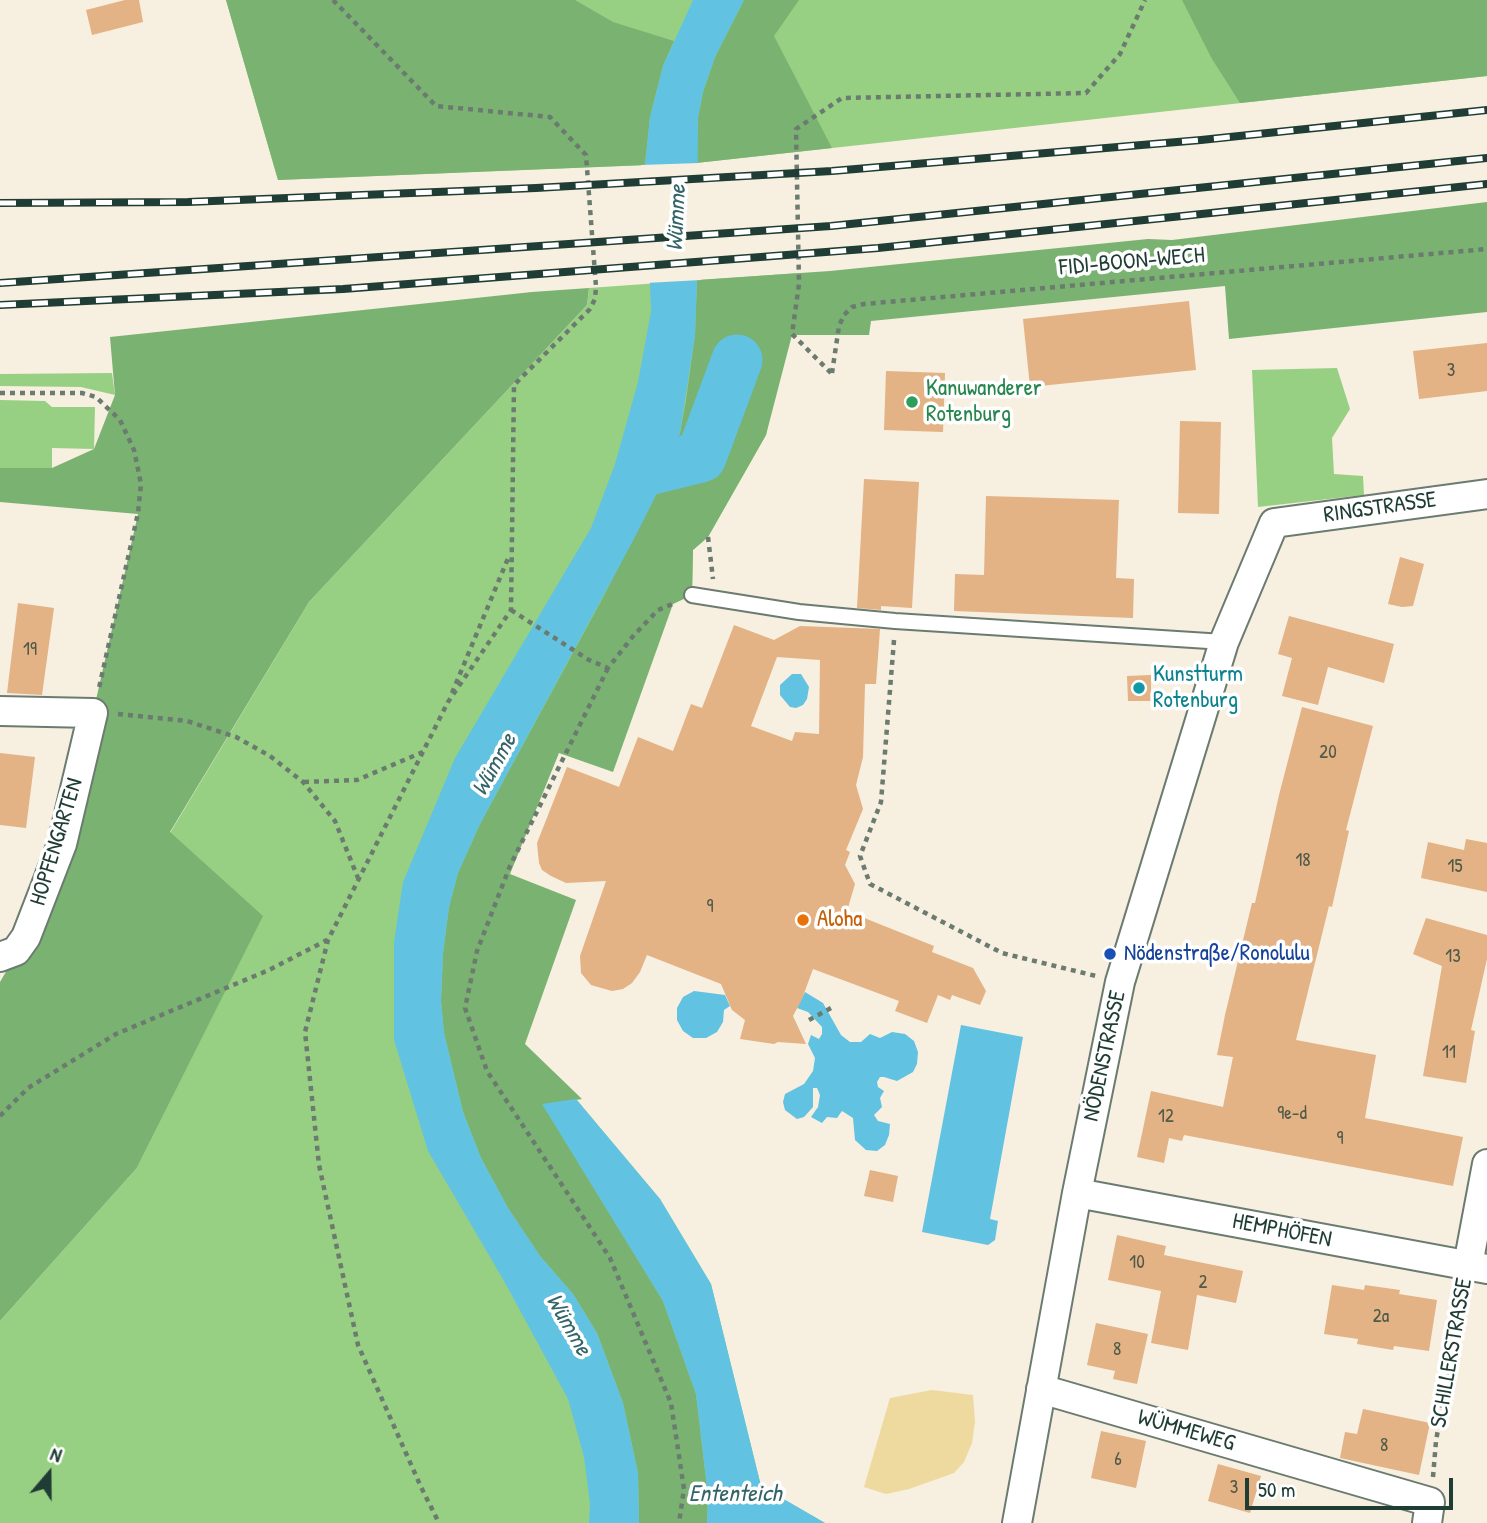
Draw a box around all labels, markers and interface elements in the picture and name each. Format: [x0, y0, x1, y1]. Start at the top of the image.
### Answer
water label: Wümme [661, 184, 693, 252]
street label: FIDI-BOON-WECH [1058, 242, 1206, 282]
house number: 3 [1447, 360, 1455, 382]
place label: Kanuwanderer Rotenburg [926, 375, 1042, 429]
marker: Kanuwanderer Rotenburg [904, 394, 920, 410]
street label: RINGSTRASSE [1322, 486, 1438, 530]
house number: 19 [23, 639, 37, 661]
place label: Kunstturm Rotenburg [1153, 661, 1243, 715]
marker: Kunstturm Rotenburg [1131, 680, 1147, 696]
water label: Wümme [466, 729, 524, 801]
house number: 20 [1319, 742, 1337, 764]
street label: HOPFENGARTEN [25, 775, 89, 909]
house number: 18 [1295, 850, 1311, 872]
house number: 15 [1448, 856, 1462, 878]
house number: 9 [707, 896, 713, 918]
place label: Aloha [817, 906, 862, 934]
marker: Aloha [795, 912, 811, 928]
place label: Nödenstraße/Ronolulu [1124, 940, 1310, 968]
marker: Nödenstraße/Ronolulu [1102, 946, 1118, 962]
house number: 13 [1445, 946, 1461, 968]
street label: NÖDENSTRASSE [1078, 988, 1132, 1124]
house number: 11 [1442, 1042, 1456, 1064]
house number: 9e-d [1277, 1103, 1307, 1125]
house number: 12 [1158, 1106, 1174, 1128]
house number: 9 [1337, 1128, 1343, 1150]
street label: HEMPHÖFEN [1230, 1208, 1334, 1254]
house number: 10 [1129, 1252, 1145, 1274]
house number: 2 [1199, 1272, 1207, 1294]
street label: SCHILLERSTRASSE [1425, 1276, 1479, 1430]
water label: Wümme [539, 1289, 597, 1361]
house number: 2a [1373, 1306, 1389, 1328]
house number: 8 [1113, 1339, 1121, 1361]
street label: WÜMMEWEG [1134, 1404, 1238, 1458]
house number: 8 [1380, 1435, 1388, 1457]
north arrow [14, 1439, 84, 1509]
text: N [47, 1440, 65, 1468]
house number: 6 [1114, 1449, 1122, 1471]
scale bar [1249, 1464, 1457, 1508]
text: 50 m [1258, 1475, 1295, 1504]
house number: 3 [1230, 1477, 1238, 1499]
water label: Ententeich [689, 1481, 781, 1509]

